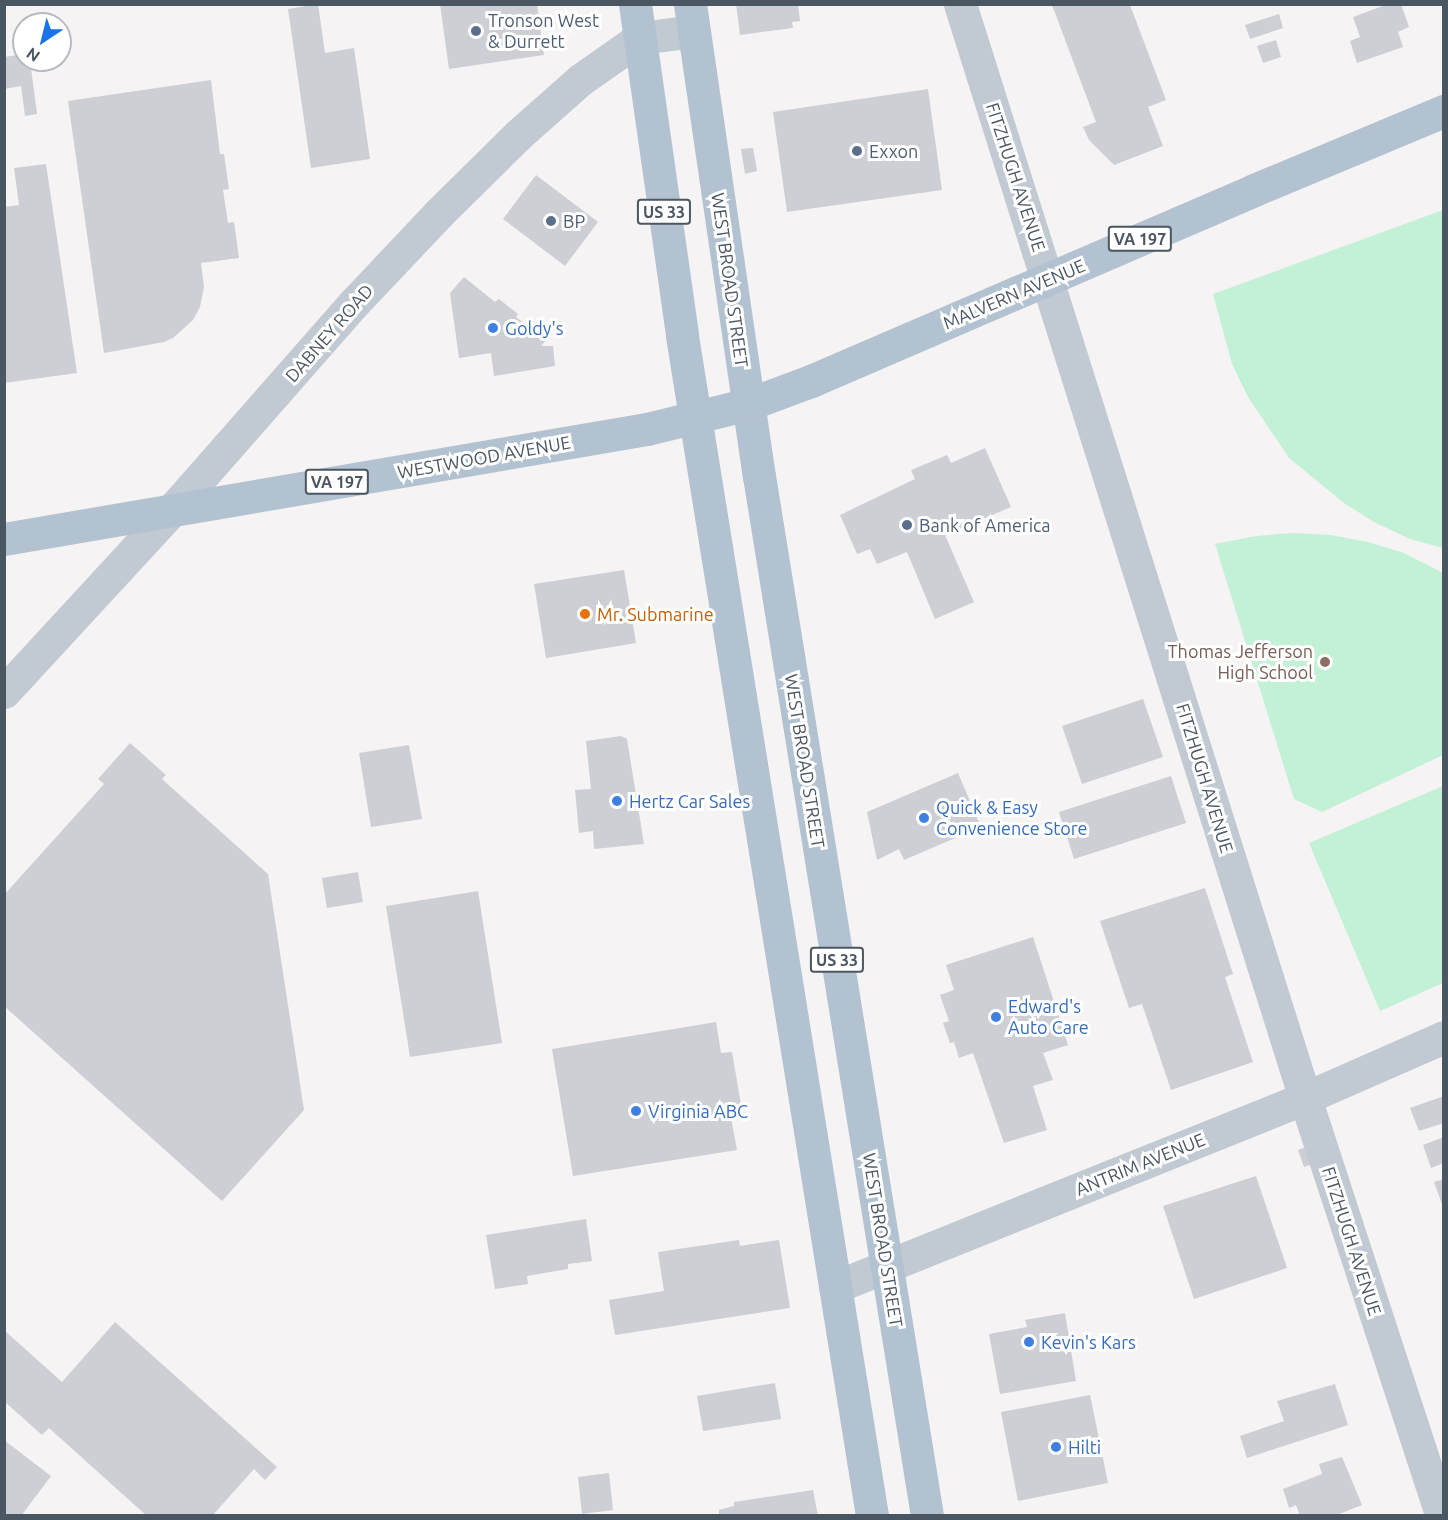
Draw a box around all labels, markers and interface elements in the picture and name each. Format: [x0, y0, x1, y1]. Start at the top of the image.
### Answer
place label: Tronson West & Durrett [488, 10, 599, 52]
north arrow [12, 12, 72, 72]
marker: Tronson West & Durrett [469, 24, 483, 38]
text: N [23, 44, 43, 66]
street label: FITZHUGH AVENUE [982, 100, 1050, 254]
place label: Exxon [869, 140, 918, 162]
marker: Exxon [850, 144, 864, 158]
street label: WEST BROAD STREET [707, 191, 753, 369]
road number: US 33 [636, 199, 692, 225]
place label: BP [563, 210, 585, 232]
marker: BP [544, 214, 558, 228]
road number: VA 197 [1107, 226, 1173, 252]
street label: MALVERN AVENUE [940, 254, 1088, 334]
street label: DABNEY ROAD [281, 280, 377, 386]
place label: Goldy's [505, 317, 564, 339]
marker: Goldy's [486, 321, 500, 335]
street label: WESTWOOD AVENUE [396, 431, 572, 483]
road number: VA 197 [304, 469, 370, 495]
place label: Bank of America [919, 514, 1051, 536]
marker: Bank of America [900, 518, 914, 532]
place label: Mr. Submarine [597, 603, 714, 625]
marker: Mr. Submarine [578, 607, 592, 621]
place label: Thomas Jefferson High School [1168, 641, 1313, 684]
marker: Thomas Jefferson High School [1318, 655, 1332, 669]
street label: WEST BROAD STREET [781, 672, 829, 850]
street label: FITZHUGH AVENUE [1172, 701, 1238, 855]
place label: Hertz Car Sales [629, 790, 750, 812]
marker: Hertz Car Sales [610, 794, 624, 808]
place label: Quick & Easy Convenience Store [936, 797, 1087, 840]
marker: Quick & Easy Convenience Store [917, 811, 931, 825]
road number: US 33 [808, 947, 866, 973]
place label: Edward's Auto Care [1008, 996, 1089, 1038]
marker: Edward's Auto Care [989, 1010, 1003, 1024]
place label: Virginia ABC [648, 1100, 748, 1122]
marker: Virginia ABC [629, 1104, 643, 1118]
street label: ANTRIM AVENUE [1072, 1128, 1208, 1200]
street label: WEST BROAD STREET [859, 1151, 907, 1329]
street label: FITZHUGH AVENUE [1318, 1164, 1386, 1318]
place label: Kevin's Kars [1041, 1331, 1136, 1353]
marker: Kevin's Kars [1022, 1335, 1036, 1349]
place label: Hilti [1068, 1436, 1101, 1458]
marker: Hilti [1049, 1440, 1063, 1454]

